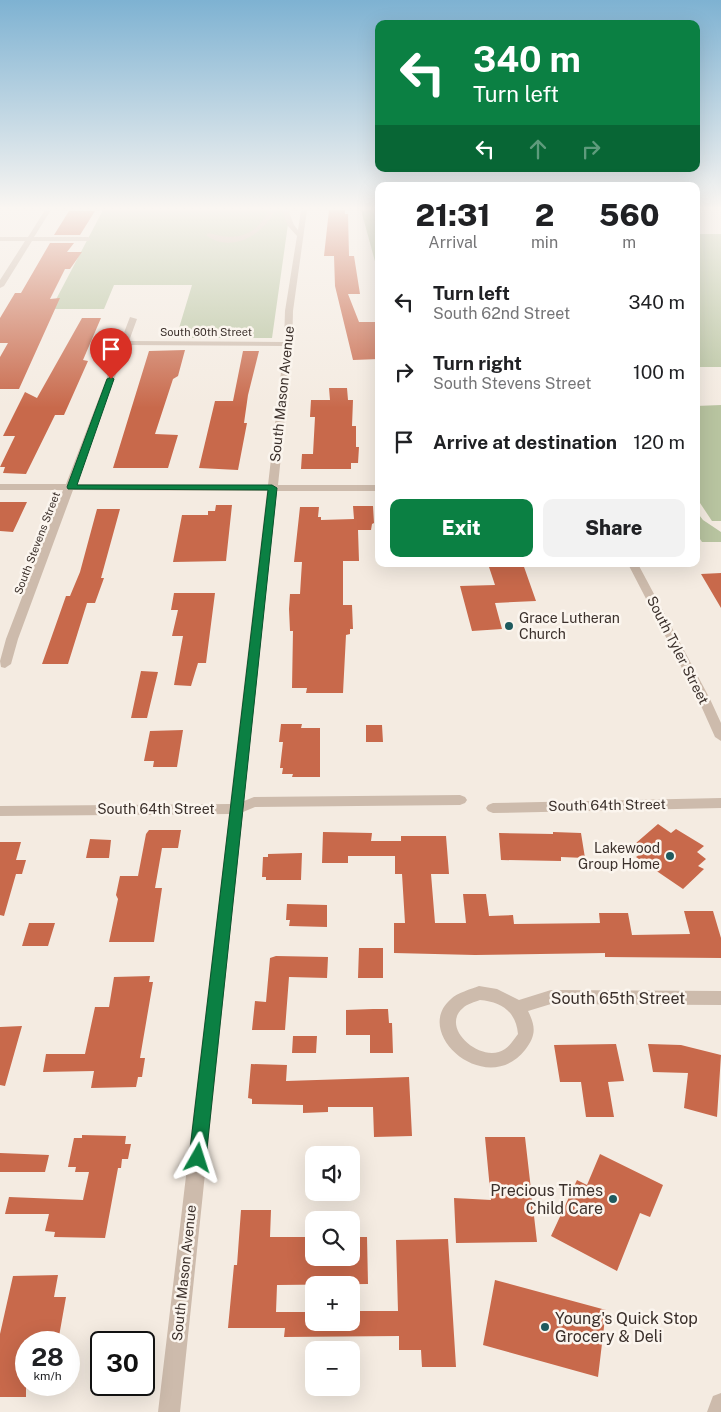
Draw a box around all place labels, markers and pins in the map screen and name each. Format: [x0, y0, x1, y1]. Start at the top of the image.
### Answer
pin [90, 328, 132, 379]
place label: Grace Lutheran Church [519, 610, 620, 642]
marker: Grace Lutheran Church [503, 620, 515, 632]
place label: Lakewood Group Home [578, 840, 660, 872]
marker: Lakewood Group Home [664, 850, 676, 862]
place label: Precious Times Child Care [490, 1181, 603, 1218]
marker: Precious Times Child Care [607, 1193, 619, 1205]
place label: Young's Quick Stop Grocery & Deli [555, 1309, 698, 1346]
marker: Young's Quick Stop Grocery & Deli [539, 1321, 551, 1333]

